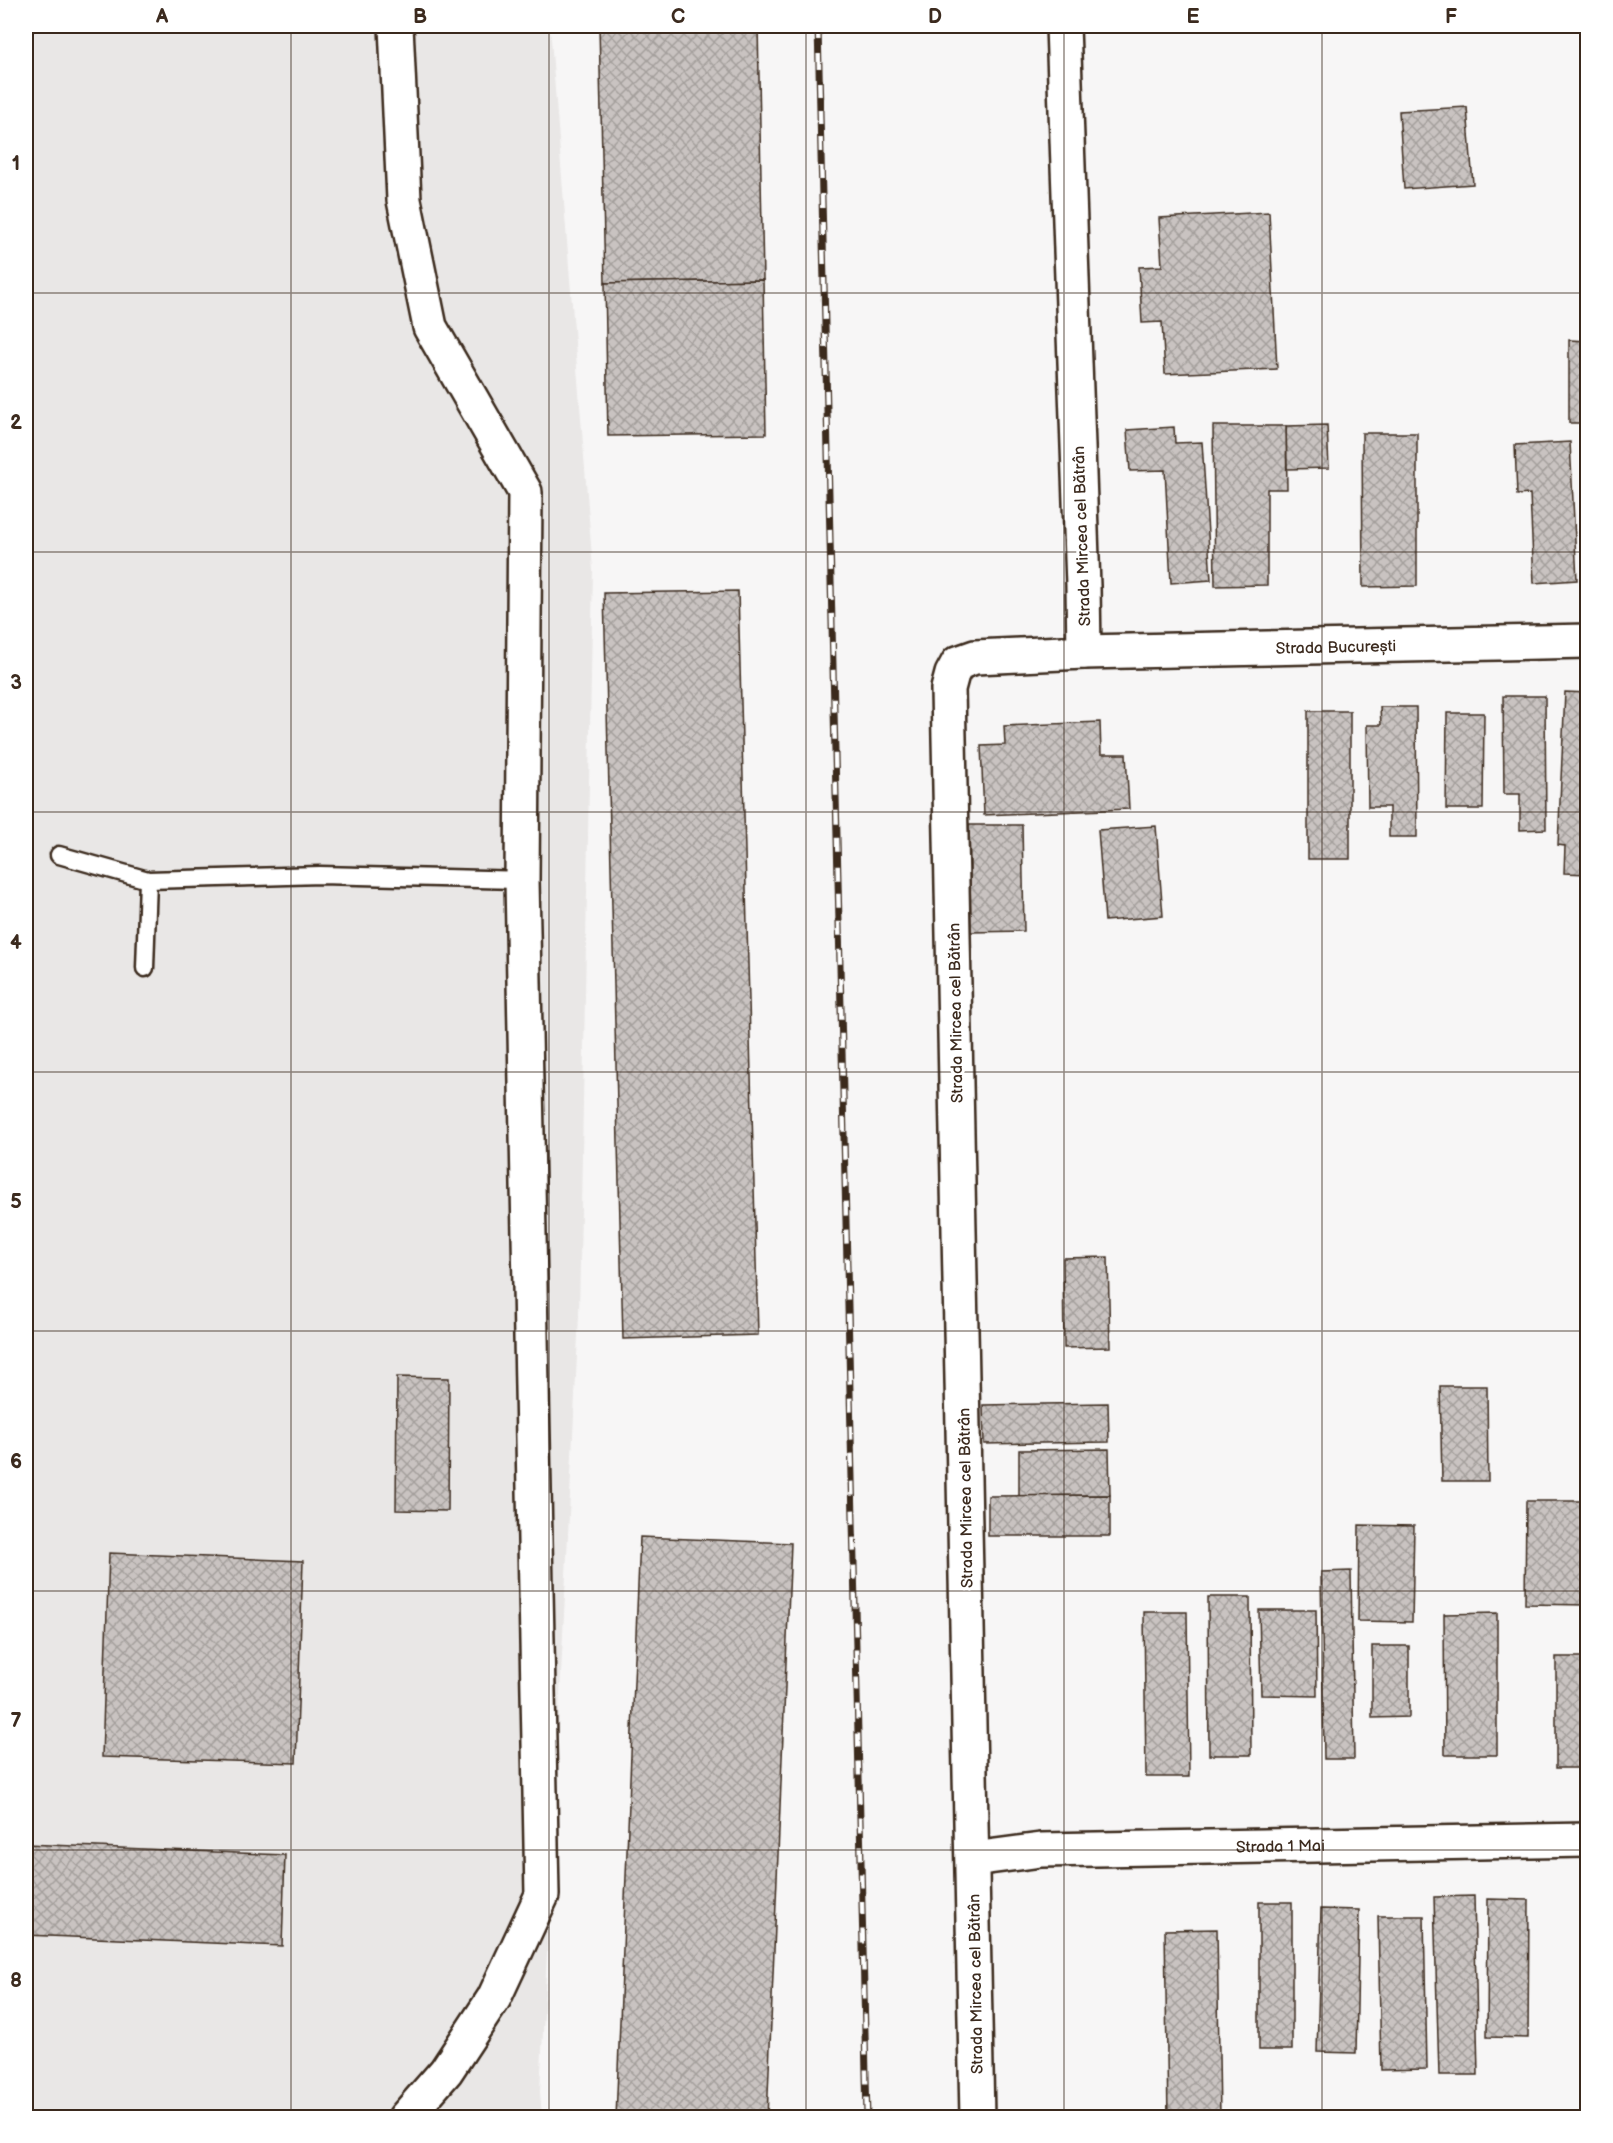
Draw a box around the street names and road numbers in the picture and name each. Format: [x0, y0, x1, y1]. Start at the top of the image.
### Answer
street label: Strada Mircea cel Bătrân [1070, 445, 1095, 626]
street label: Strada București [1275, 637, 1396, 659]
street label: Strada Mircea cel Bătrân [945, 923, 968, 1103]
street label: Strada Mircea cel Bătrân [955, 1408, 978, 1588]
street label: Strada 1 Mai [1236, 1837, 1325, 1857]
street label: Strada Mircea cel Bătrân [965, 1894, 988, 2074]

